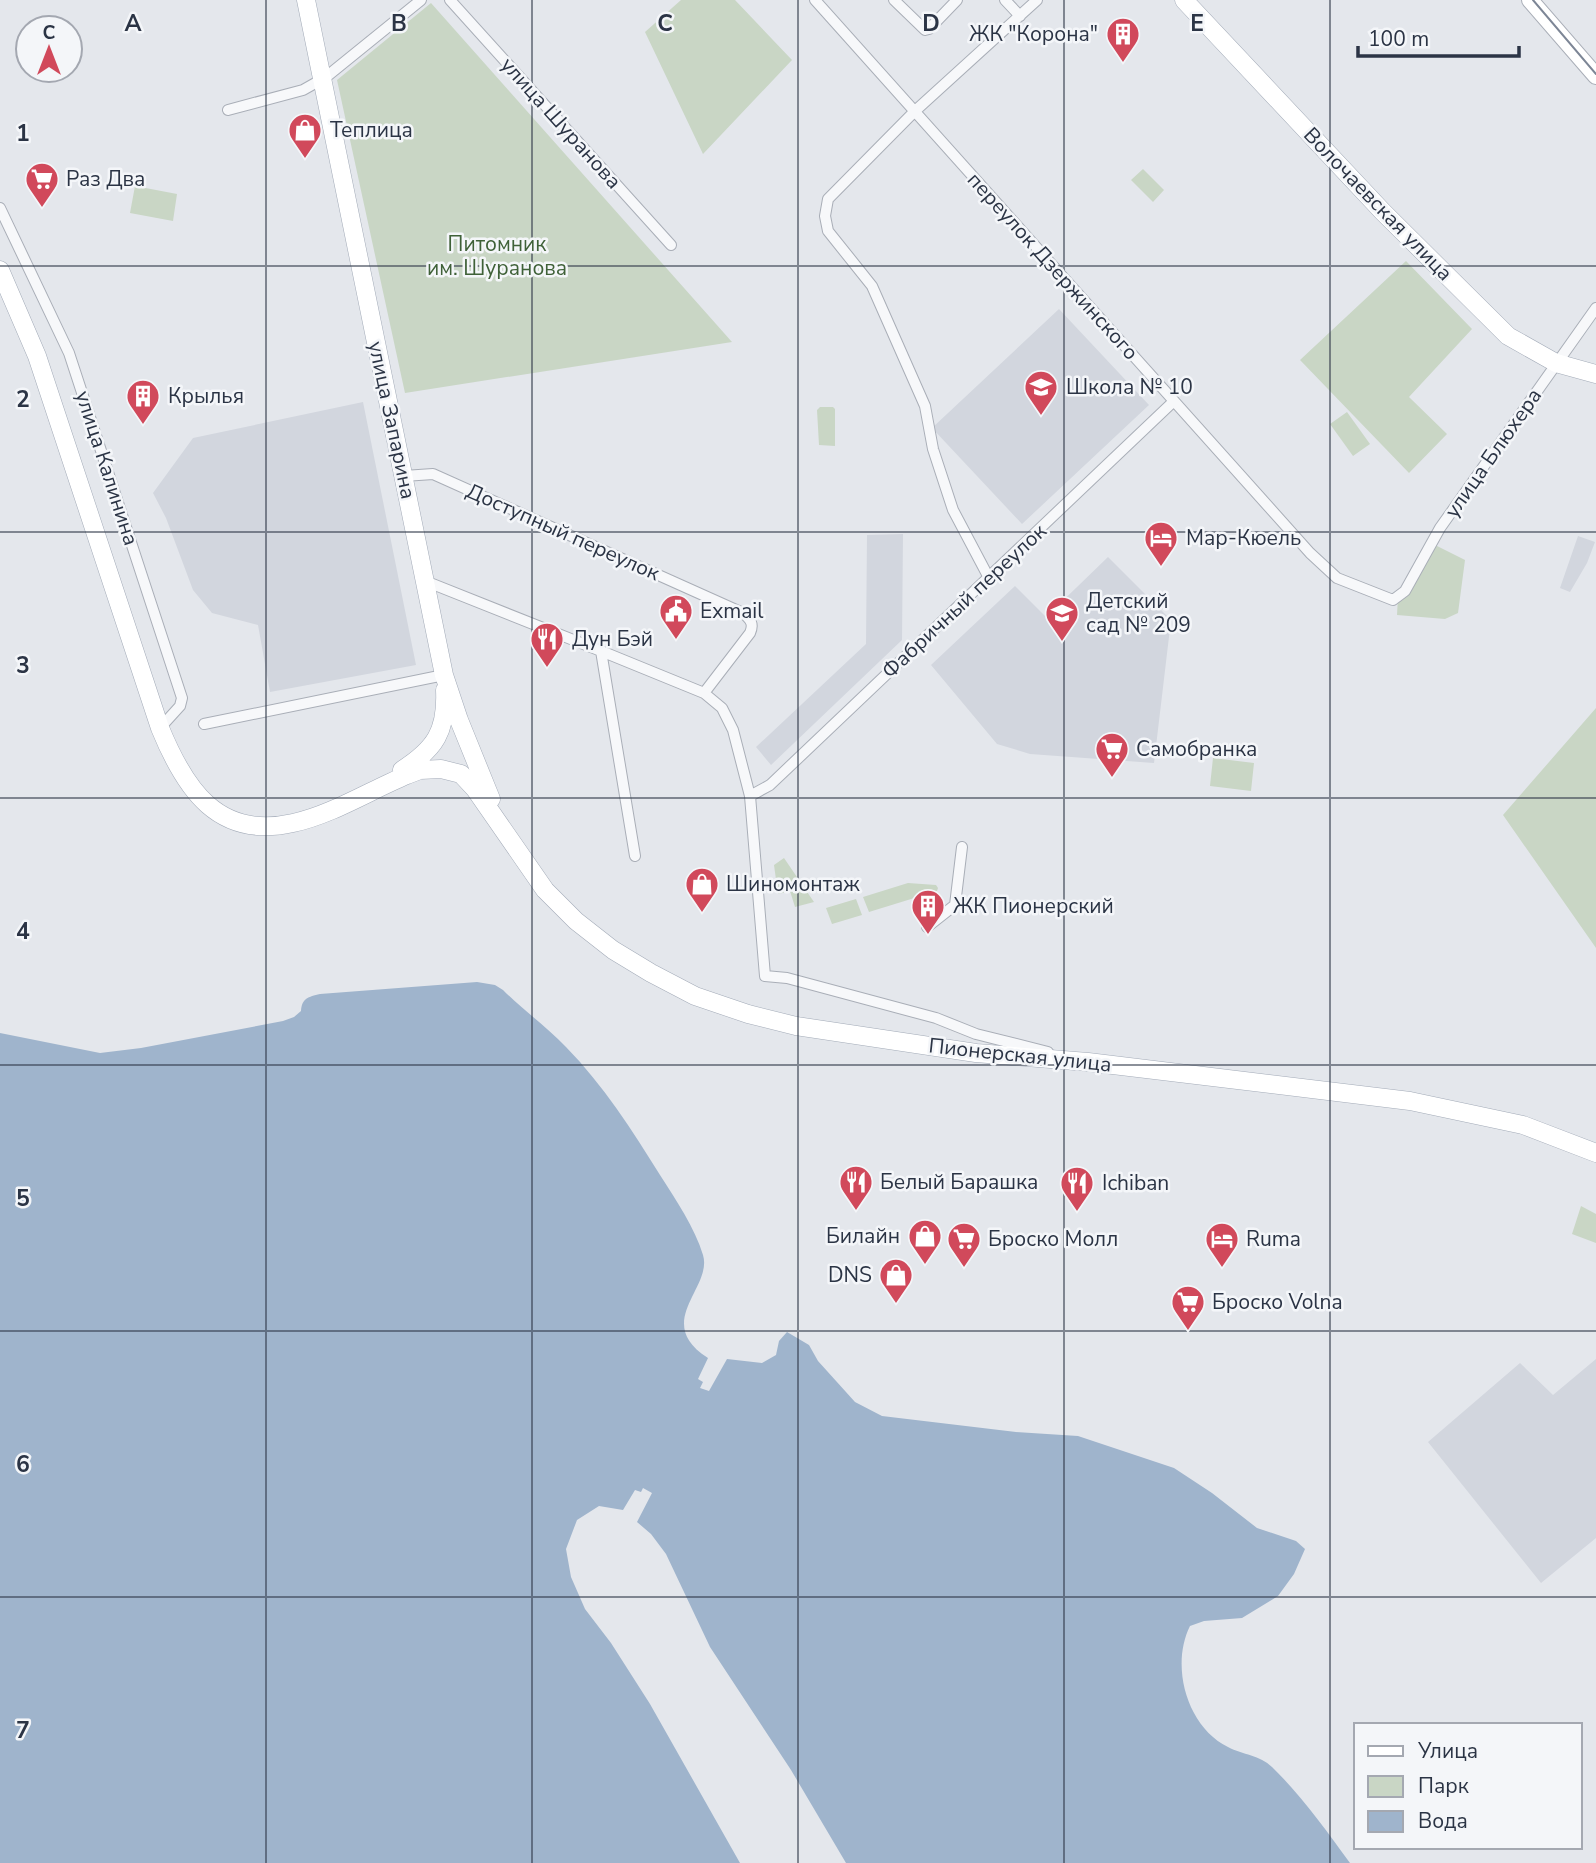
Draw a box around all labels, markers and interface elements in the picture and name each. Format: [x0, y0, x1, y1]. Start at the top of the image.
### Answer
text: A [124, 8, 142, 39]
text: B [391, 8, 407, 39]
text: C [657, 8, 673, 39]
text: D [922, 8, 940, 39]
text: E [1190, 8, 1204, 39]
north arrow [14, 14, 84, 84]
scale bar [1358, 14, 1519, 58]
building icon: ЖК "Корона" [1104, 15, 1142, 64]
text: С [43, 20, 56, 46]
place label: ЖК "Корона" [969, 20, 1098, 48]
text: 100 m [1368, 25, 1429, 53]
street label: улица Шуранова [494, 51, 628, 195]
shop icon: Теплица [286, 111, 324, 160]
place label: Теплица [330, 116, 413, 144]
text: 1 [16, 118, 30, 149]
street label: Волочаевская улица [1297, 121, 1459, 287]
supermarket icon: Раз Два [23, 160, 61, 209]
place label: Раз Два [66, 165, 145, 193]
street label: переулок Дзержинского [961, 166, 1145, 366]
park label: Питомник им. Шуранова [427, 230, 567, 282]
street label: улица Запарина [362, 339, 422, 501]
school or university icon: Школа № 10 [1022, 368, 1060, 417]
place label: Школа № 10 [1066, 373, 1193, 401]
building icon: Крылья [124, 377, 162, 426]
place label: Крылья [168, 382, 244, 410]
street label: улица Блюхера [1438, 383, 1548, 523]
text: 2 [16, 384, 30, 415]
street label: улица Калинина [69, 387, 145, 549]
street label: Доступный переулок [462, 477, 665, 588]
street label: Фабричный переулок [876, 517, 1053, 685]
hotel icon: Мар-Кюель [1142, 519, 1180, 568]
place label: Мар-Кюель [1186, 524, 1301, 552]
place label: Детский сад № 209 [1086, 587, 1191, 639]
public building icon: Exmail [657, 592, 695, 641]
school or university icon: Детский сад № 209 [1043, 594, 1081, 643]
place label: Exmail [700, 597, 764, 625]
restaurant icon: Дун Бэй [528, 620, 566, 669]
place label: Дун Бэй [572, 625, 653, 653]
text: 3 [16, 650, 30, 681]
supermarket icon: Самобранка [1093, 730, 1131, 779]
place label: Самобранка [1136, 735, 1257, 763]
shop icon: Шиномонтаж [683, 865, 721, 914]
place label: Шиномонтаж [726, 870, 860, 898]
building icon: ЖК Пионерский [909, 887, 947, 936]
place label: ЖК Пионерский [953, 892, 1114, 920]
text: 4 [16, 916, 30, 947]
street label: Пионерская улица [927, 1031, 1113, 1079]
restaurant icon: Белый Барашка [837, 1163, 875, 1212]
restaurant icon: Ichiban [1058, 1164, 1096, 1213]
place label: Белый Барашка [880, 1168, 1038, 1196]
place label: Ichiban [1102, 1169, 1169, 1197]
text: 5 [16, 1183, 30, 1214]
shop icon: Билайн [906, 1217, 944, 1266]
supermarket icon: Броско Молл [945, 1220, 983, 1269]
hotel icon: Ruma [1203, 1220, 1241, 1269]
place label: Билайн [826, 1222, 900, 1250]
place label: Броско Молл [988, 1225, 1118, 1253]
place label: Ruma [1246, 1225, 1301, 1253]
shop icon: DNS [877, 1256, 915, 1305]
place label: DNS [828, 1261, 872, 1289]
supermarket icon: Броско Volna [1169, 1283, 1207, 1332]
place label: Броско Volna [1212, 1288, 1343, 1316]
text: 6 [16, 1449, 30, 1480]
text: 7 [16, 1715, 30, 1746]
legend [1354, 1723, 1582, 1849]
text: Улица [1417, 1737, 1478, 1765]
text: Парк [1418, 1772, 1470, 1800]
text: Вода [1418, 1807, 1468, 1835]

